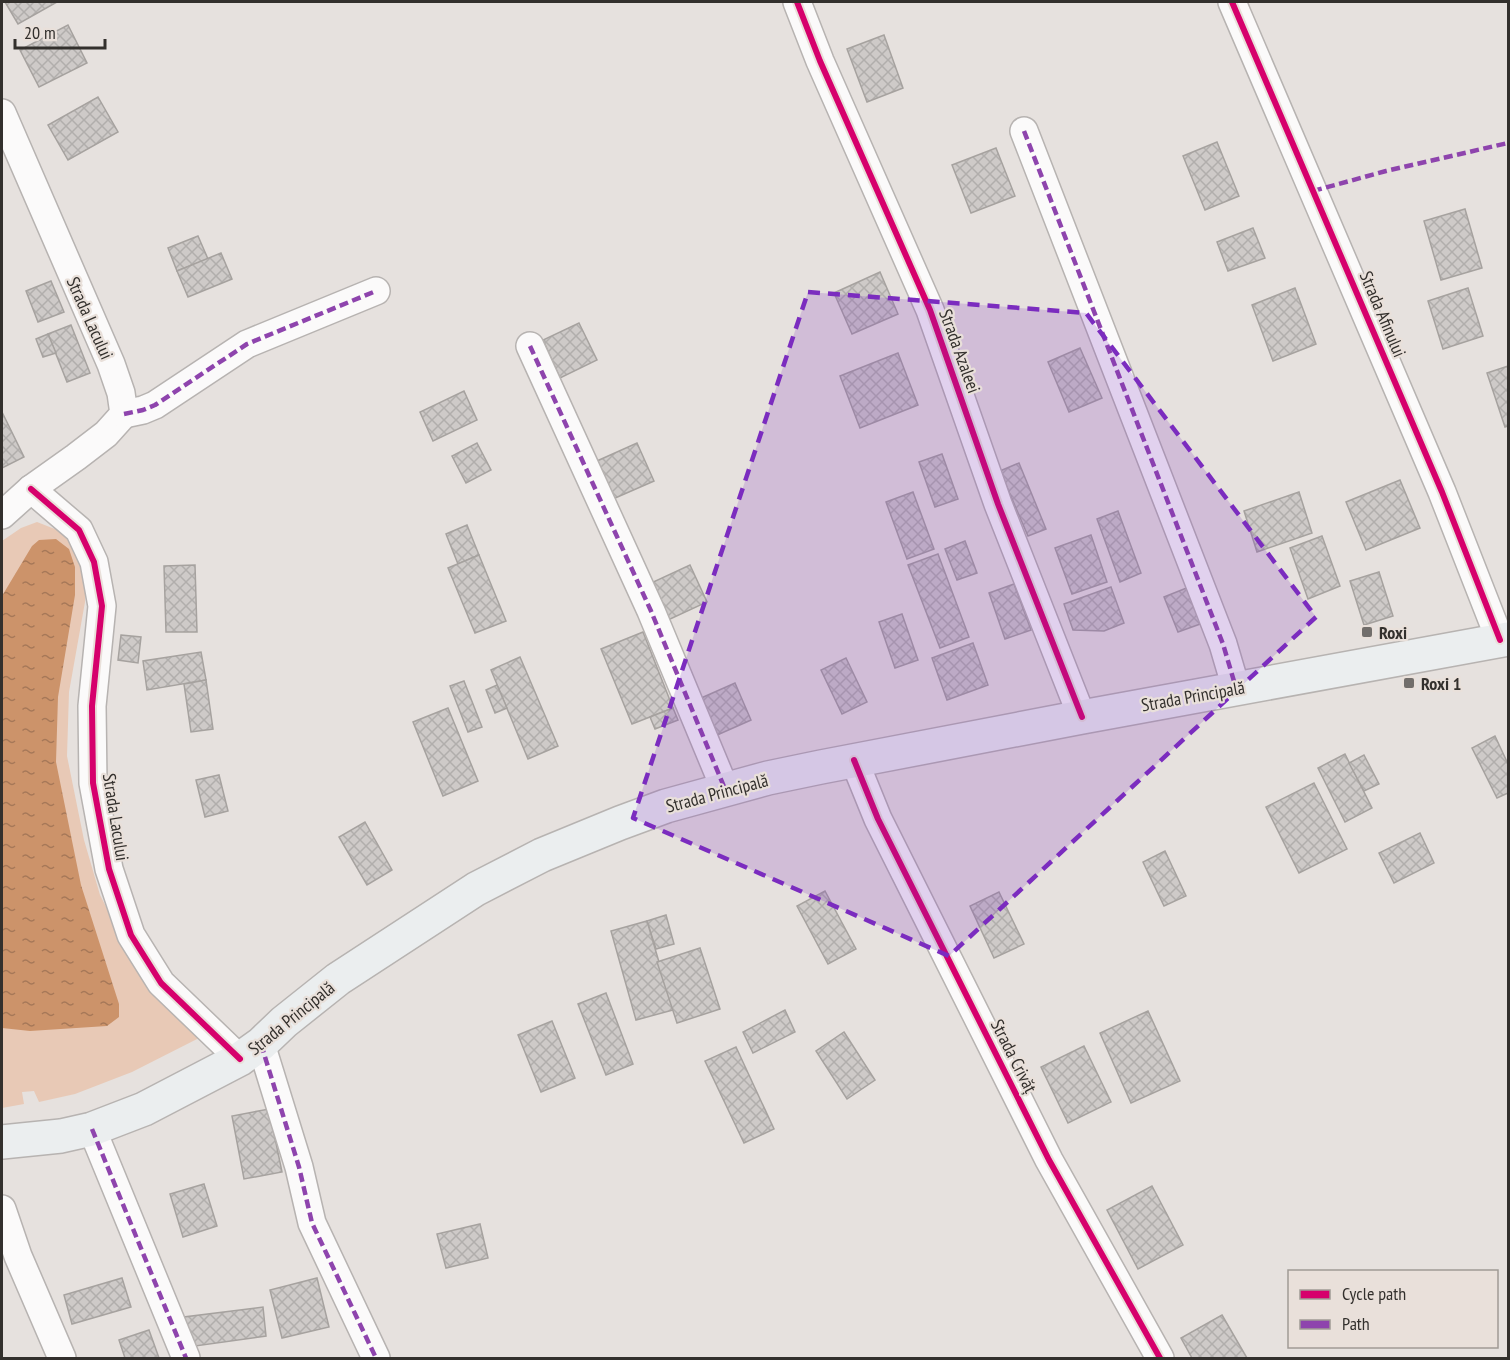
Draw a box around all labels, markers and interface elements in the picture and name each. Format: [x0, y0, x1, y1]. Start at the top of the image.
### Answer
scale bar [15, 12, 105, 50]
text: 20 m [24, 21, 56, 44]
street label: Strada Afinului [1355, 268, 1411, 360]
street label: Strada Lacului [62, 273, 118, 363]
street label: Strada Azaleei [934, 306, 986, 396]
place label: Roxi [1379, 621, 1407, 644]
marker: Roxi [1360, 625, 1374, 639]
place label: Roxi 1 [1421, 672, 1461, 695]
street label: Strada Principală [1139, 676, 1247, 716]
marker: Roxi 1 [1402, 676, 1416, 690]
street label: Strada Principală [663, 768, 771, 818]
street label: Strada Lacului [98, 772, 134, 862]
street label: Strada Principală [243, 976, 339, 1060]
street label: Strada Crivăț [986, 1015, 1042, 1097]
legend [1288, 1270, 1498, 1348]
text: Cycle path [1342, 1282, 1406, 1305]
text: Path [1342, 1312, 1370, 1335]

